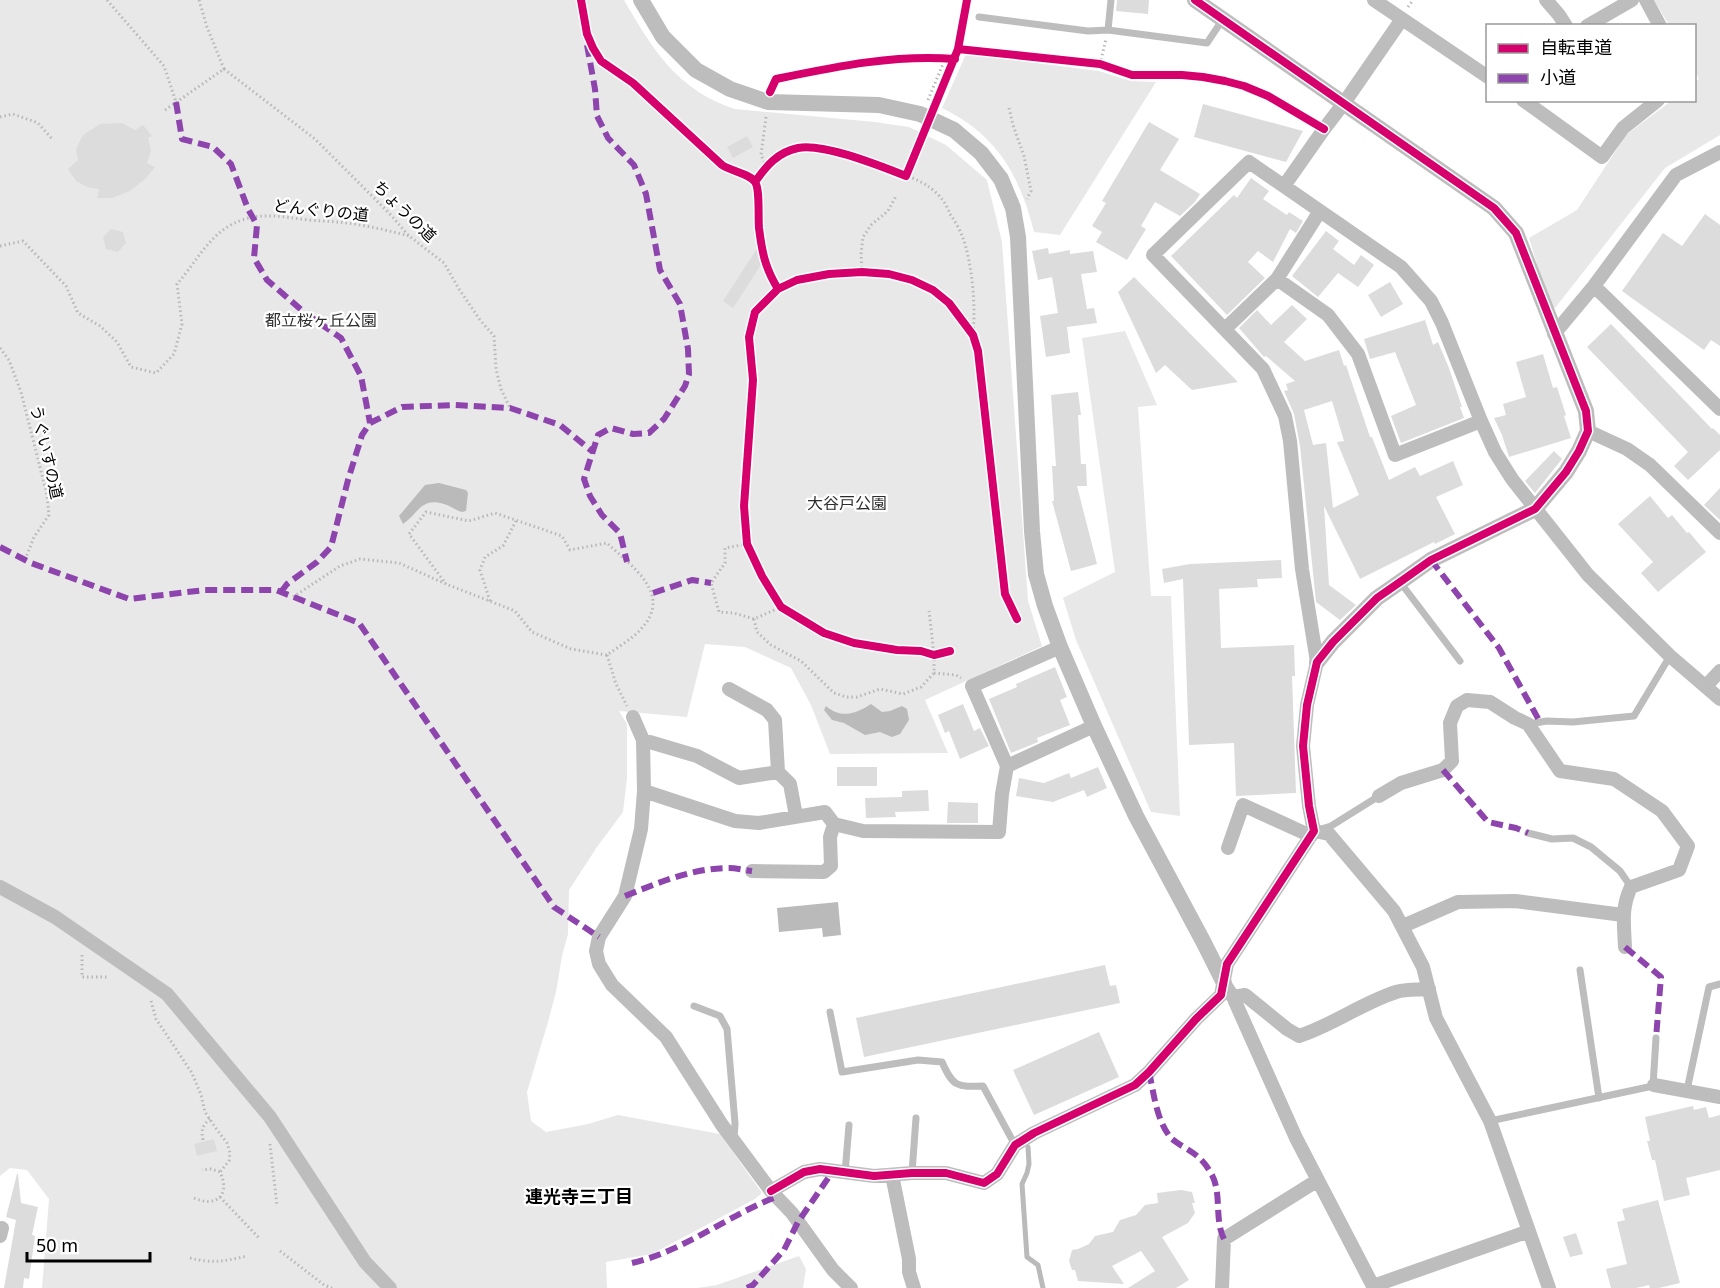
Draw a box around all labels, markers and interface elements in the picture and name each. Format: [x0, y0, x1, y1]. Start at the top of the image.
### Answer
legend [1486, 24, 1696, 102]
text: 自転車道 [1540, 35, 1612, 59]
text: 小道 [1540, 65, 1576, 89]
street label: ちょうの道 [369, 175, 441, 247]
street label: どんぐりの道 [272, 194, 370, 226]
park label: 都立桜ヶ丘公園 [265, 309, 377, 331]
street label: うぐいすの道 [25, 403, 69, 501]
park label: 大谷戸公園 [807, 492, 887, 514]
district label: 連光寺三丁目 [525, 1184, 633, 1208]
scale bar [27, 1225, 150, 1263]
text: 50 m [36, 1233, 78, 1257]

